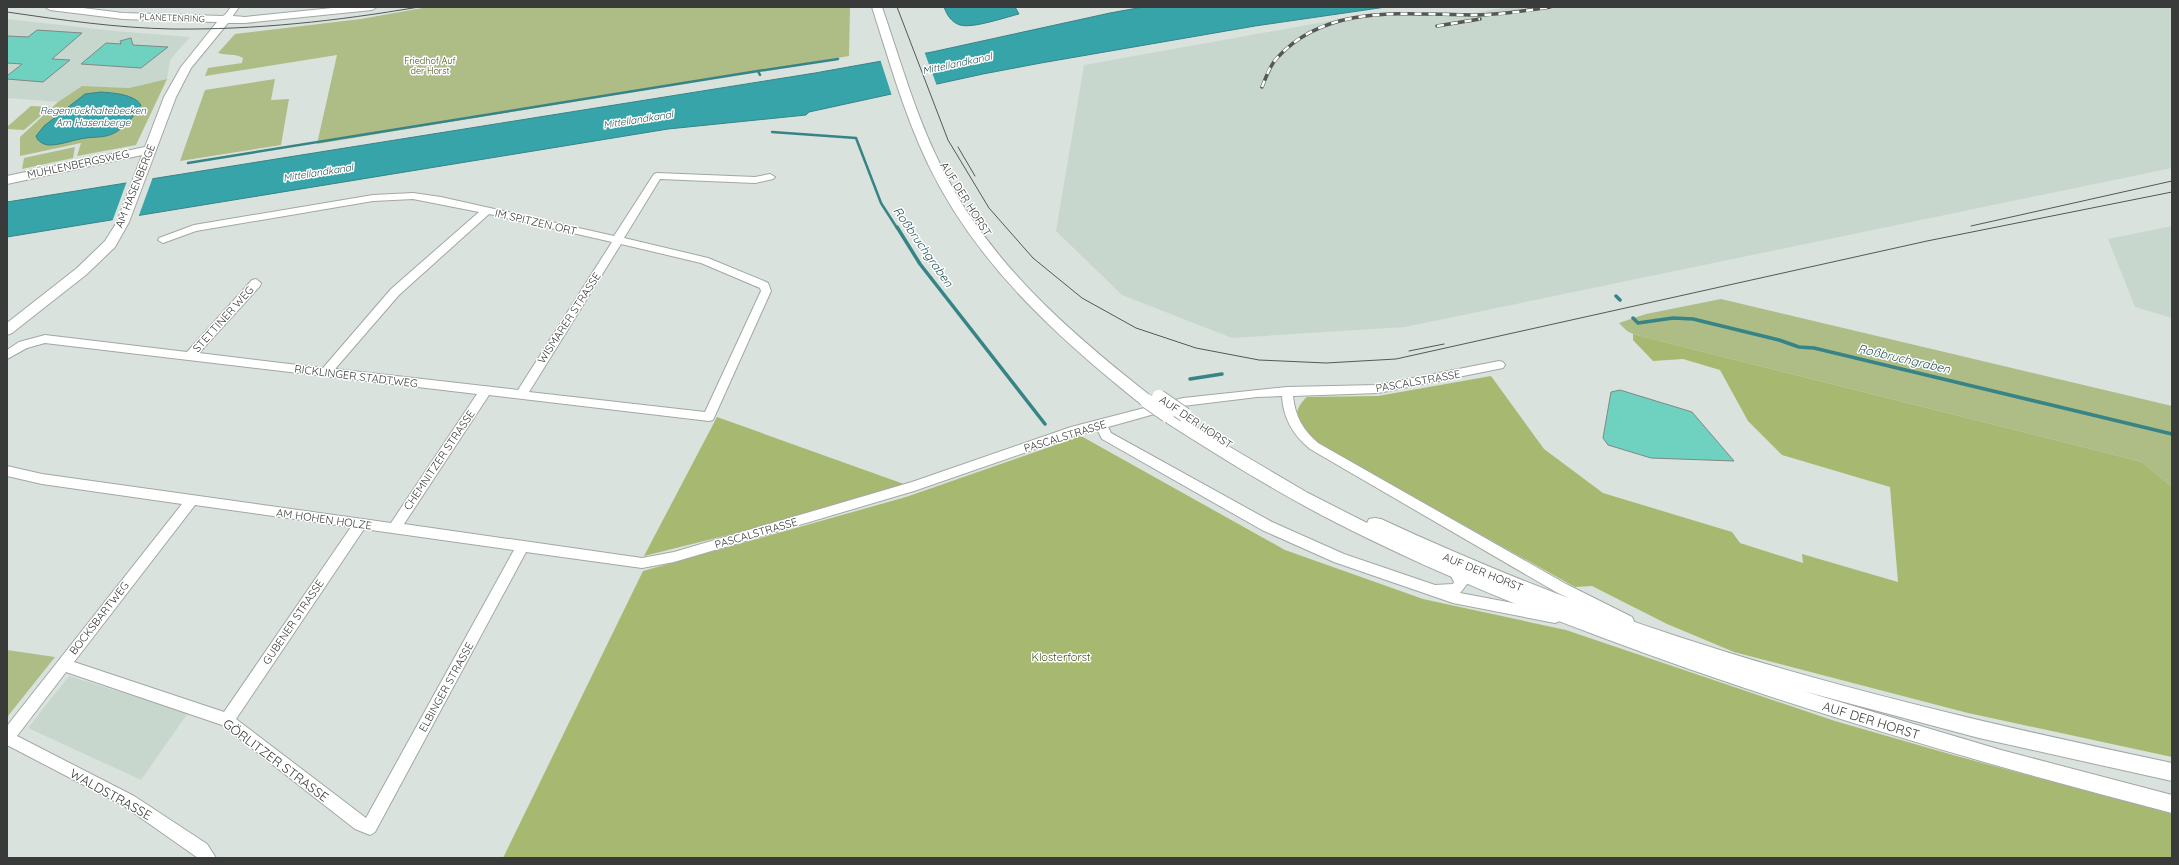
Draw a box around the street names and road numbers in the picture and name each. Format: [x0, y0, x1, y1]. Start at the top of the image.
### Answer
street label: PLANETENRING [139, 11, 205, 24]
street label: AM HASENBERGE [112, 142, 158, 230]
street label: MÜHLENBERGSWEG [26, 146, 130, 182]
street label: AUF DER HORST [938, 159, 995, 239]
street label: IM SPITZEN ORT [494, 206, 579, 238]
street label: WISMARER STRASSE [534, 270, 604, 366]
street label: STETTINER WEG [189, 283, 257, 355]
street label: RICKLINGER STADTWEG [294, 361, 418, 391]
street label: PASCALSTRASSE [1375, 367, 1461, 395]
street label: AUF DER HORST [1157, 392, 1236, 452]
street label: CHEMNITZER STRASSE [400, 407, 478, 513]
street label: PASCALSTRASSE [1022, 417, 1108, 455]
street label: AM HOHEN HOLZE [275, 505, 373, 533]
street label: PASCALSTRASSE [713, 514, 799, 552]
street label: AUF DER HORST [1441, 550, 1525, 595]
street label: GUBENER STRASSE [259, 577, 327, 667]
street label: BOCKSBARTWEG [66, 579, 132, 657]
street label: ELBINGER STRASSE [416, 640, 476, 734]
street label: AUF DER HORST [1821, 698, 1922, 742]
street label: GÖRLITZER STRASSE [220, 715, 332, 805]
street label: WALDSTRASSE [67, 765, 155, 823]

